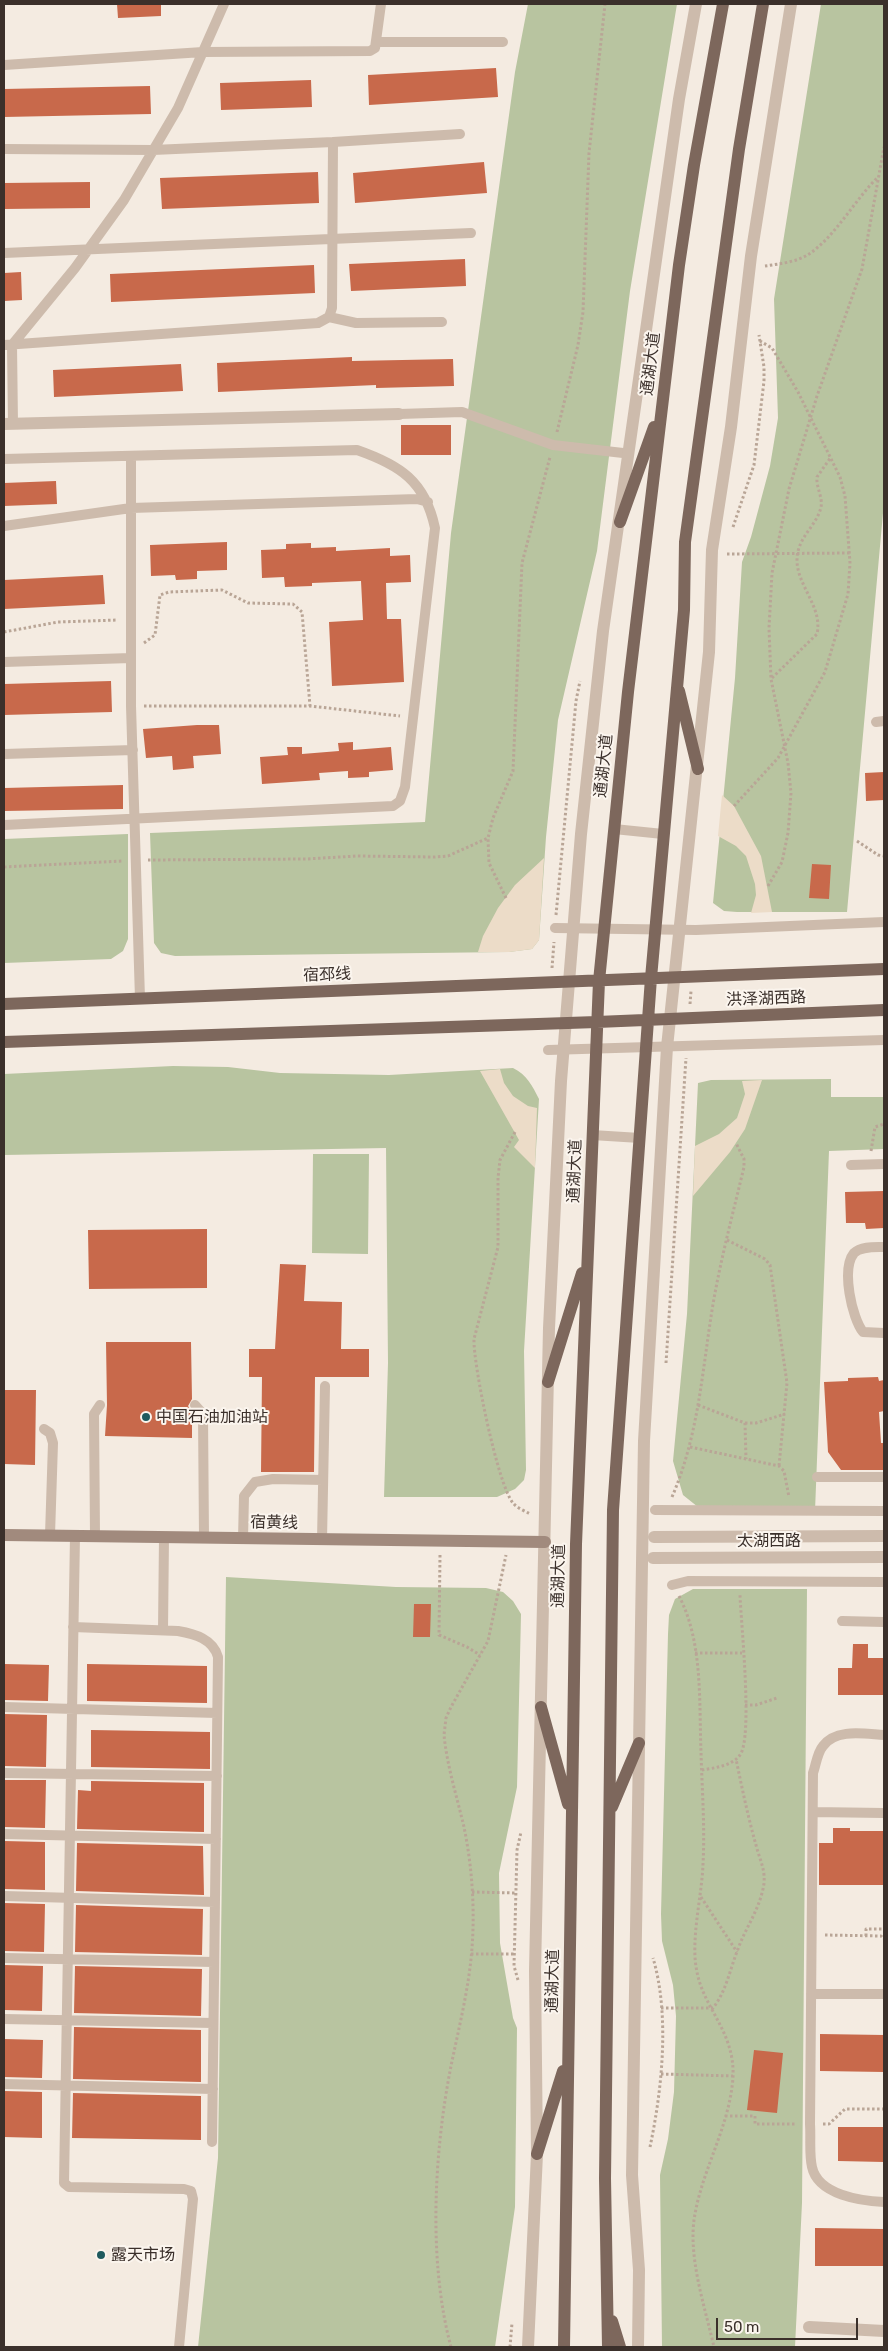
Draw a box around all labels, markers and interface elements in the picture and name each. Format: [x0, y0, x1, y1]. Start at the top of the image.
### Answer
street label: 通湖大道 [638, 331, 664, 397]
street label: 通湖大道 [591, 733, 617, 799]
street label: 宿邳线 [303, 965, 351, 985]
street label: 洪泽湖西路 [726, 988, 806, 1010]
street label: 通湖大道 [564, 1139, 586, 1203]
place label: 中国石油加油站 [156, 1407, 268, 1427]
marker: 中国石油加油站 [140, 1411, 152, 1423]
street label: 宿黄线 [250, 1513, 298, 1533]
street label: 太湖西路 [737, 1531, 801, 1551]
street label: 通湖大道 [549, 1544, 569, 1608]
street label: 通湖大道 [543, 1949, 563, 2013]
place label: 露天市场 [111, 2245, 175, 2265]
marker: 露天市场 [95, 2249, 107, 2261]
scale bar [718, 2308, 860, 2340]
text: 50 m [724, 2318, 759, 2336]

